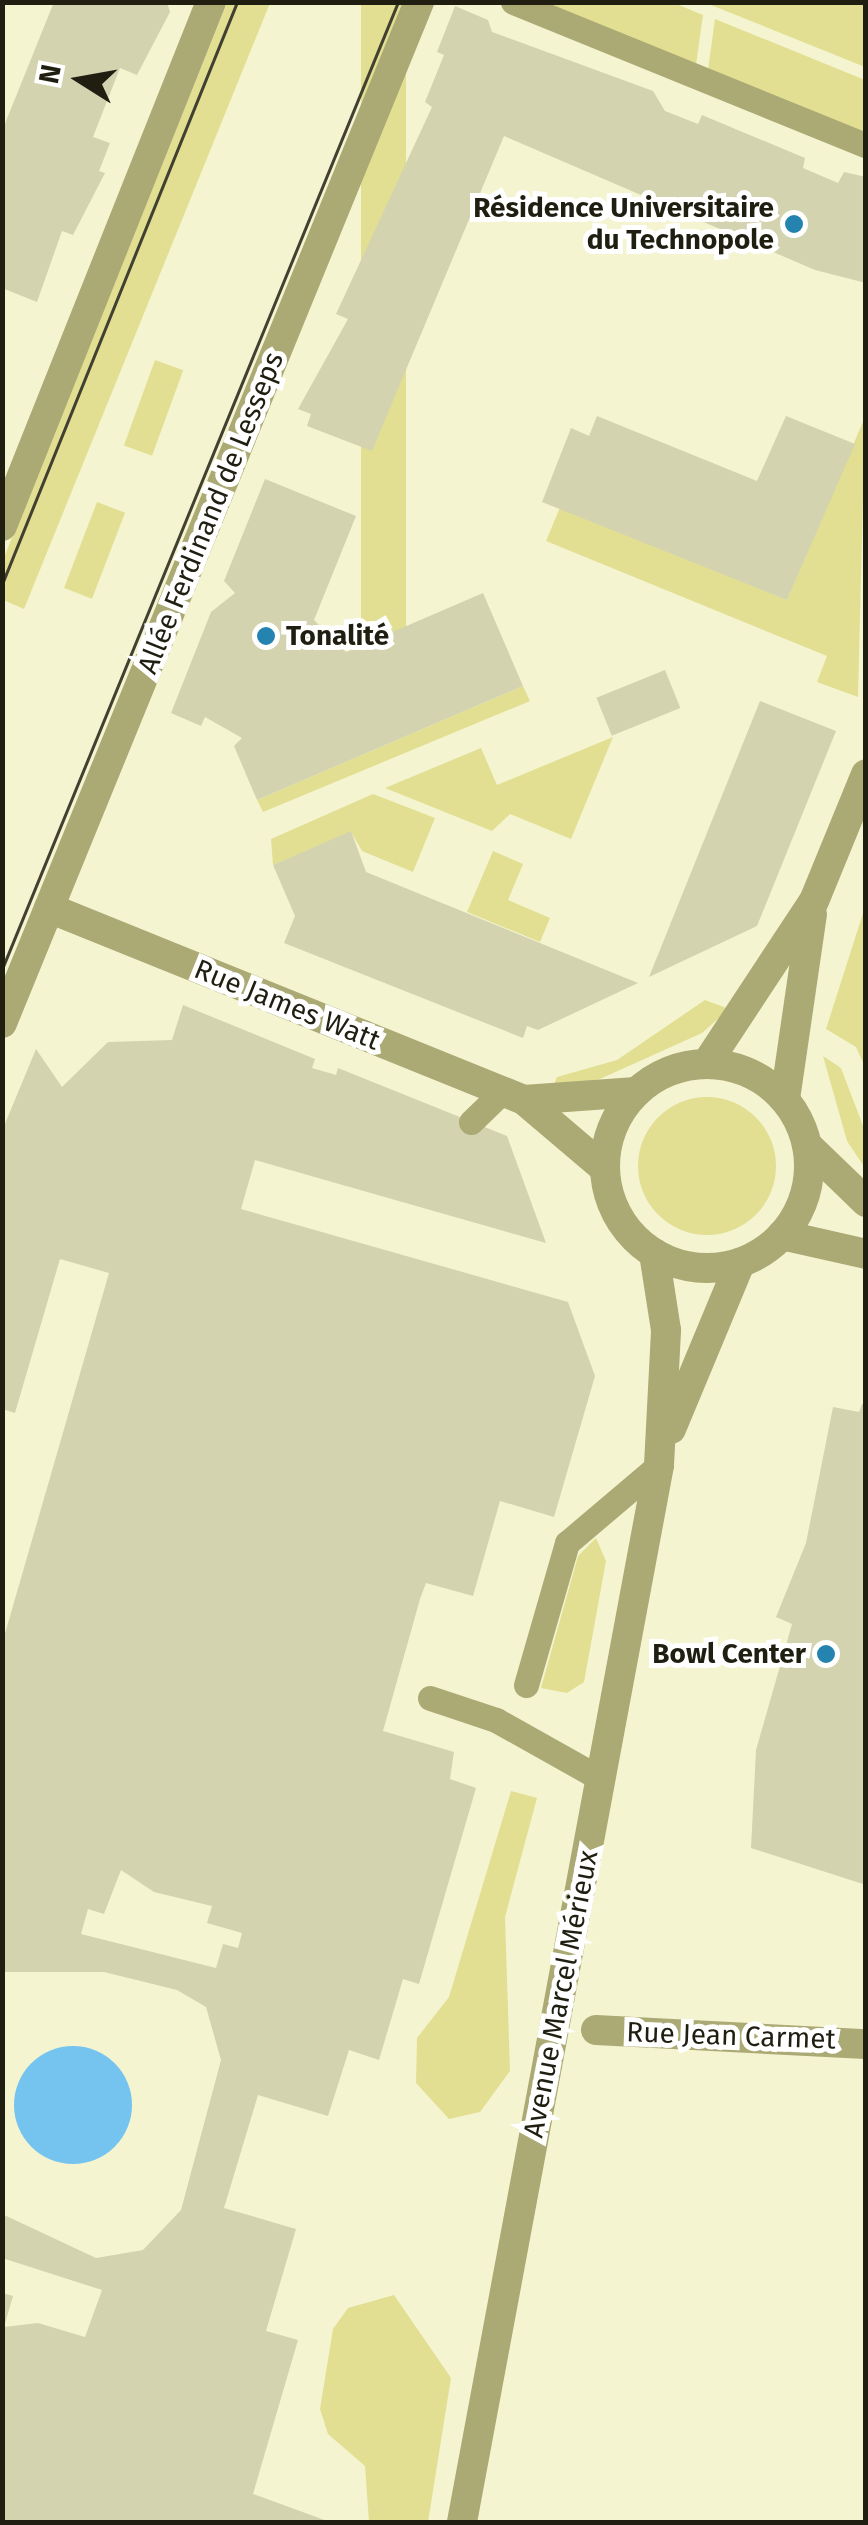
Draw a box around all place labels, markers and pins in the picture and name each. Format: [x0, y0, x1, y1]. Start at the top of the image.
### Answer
place label: Résidence Universitaire du Technopole [473, 191, 774, 257]
marker: Résidence Universitaire du Technopole [783, 213, 805, 235]
place label: Tonalité [286, 619, 389, 653]
marker: Tonalité [255, 625, 277, 647]
place label: Bowl Center [652, 1637, 806, 1671]
marker: Bowl Center [815, 1643, 837, 1665]

